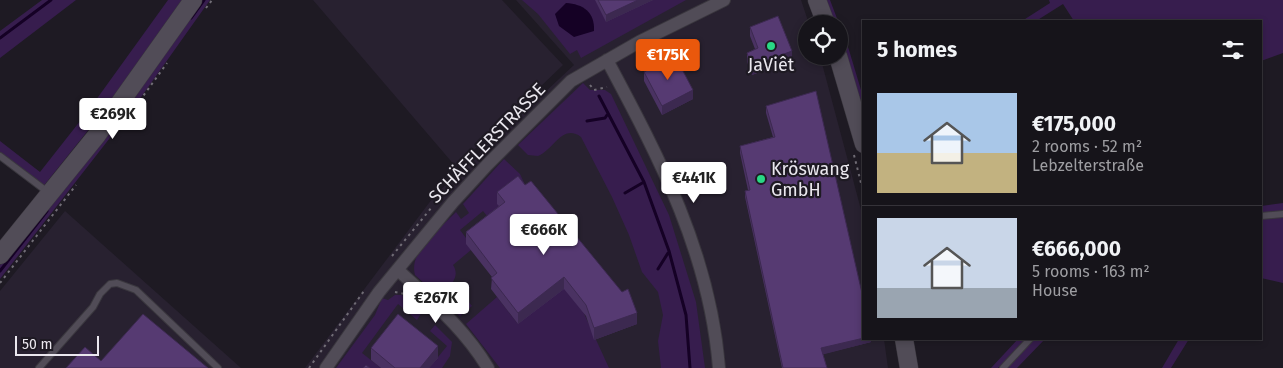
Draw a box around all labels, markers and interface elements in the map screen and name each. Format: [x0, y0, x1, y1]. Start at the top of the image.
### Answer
map controls [798, 15, 848, 65]
button: locate [798, 15, 848, 65]
icon: filters [1219, 36, 1247, 64]
text: 5 homes [877, 37, 957, 63]
pin: €175K [633, 38, 703, 81]
marker: JaViêt [765, 40, 777, 52]
text: €175K [647, 45, 689, 64]
place label: JaViêt [748, 54, 795, 76]
street label: SCHÄFFLERSTRASSE [424, 78, 550, 208]
pin: €269K [78, 98, 148, 140]
text: €269K [90, 104, 136, 123]
text: €175,000 [1032, 111, 1116, 137]
icon: home [917, 113, 977, 173]
text: 2 rooms · 52 m² [1032, 137, 1142, 156]
text: Lebzelterstraße [1032, 156, 1144, 175]
place label: Kröswang GmbH [771, 158, 850, 201]
pin: €441K [659, 162, 729, 204]
text: €441K [672, 168, 716, 187]
marker: Kröswang GmbH [755, 173, 767, 185]
pin: €666K [509, 214, 579, 256]
text: €666K [521, 220, 567, 239]
text: €666,000 [1032, 236, 1121, 262]
icon: home [917, 238, 977, 298]
text: 5 rooms · 163 m² [1032, 262, 1150, 281]
text: House [1032, 281, 1078, 300]
pin: €267K [401, 282, 471, 324]
text: €267K [414, 288, 458, 307]
scale bar [15, 333, 99, 356]
text: 50 m [22, 336, 53, 353]

